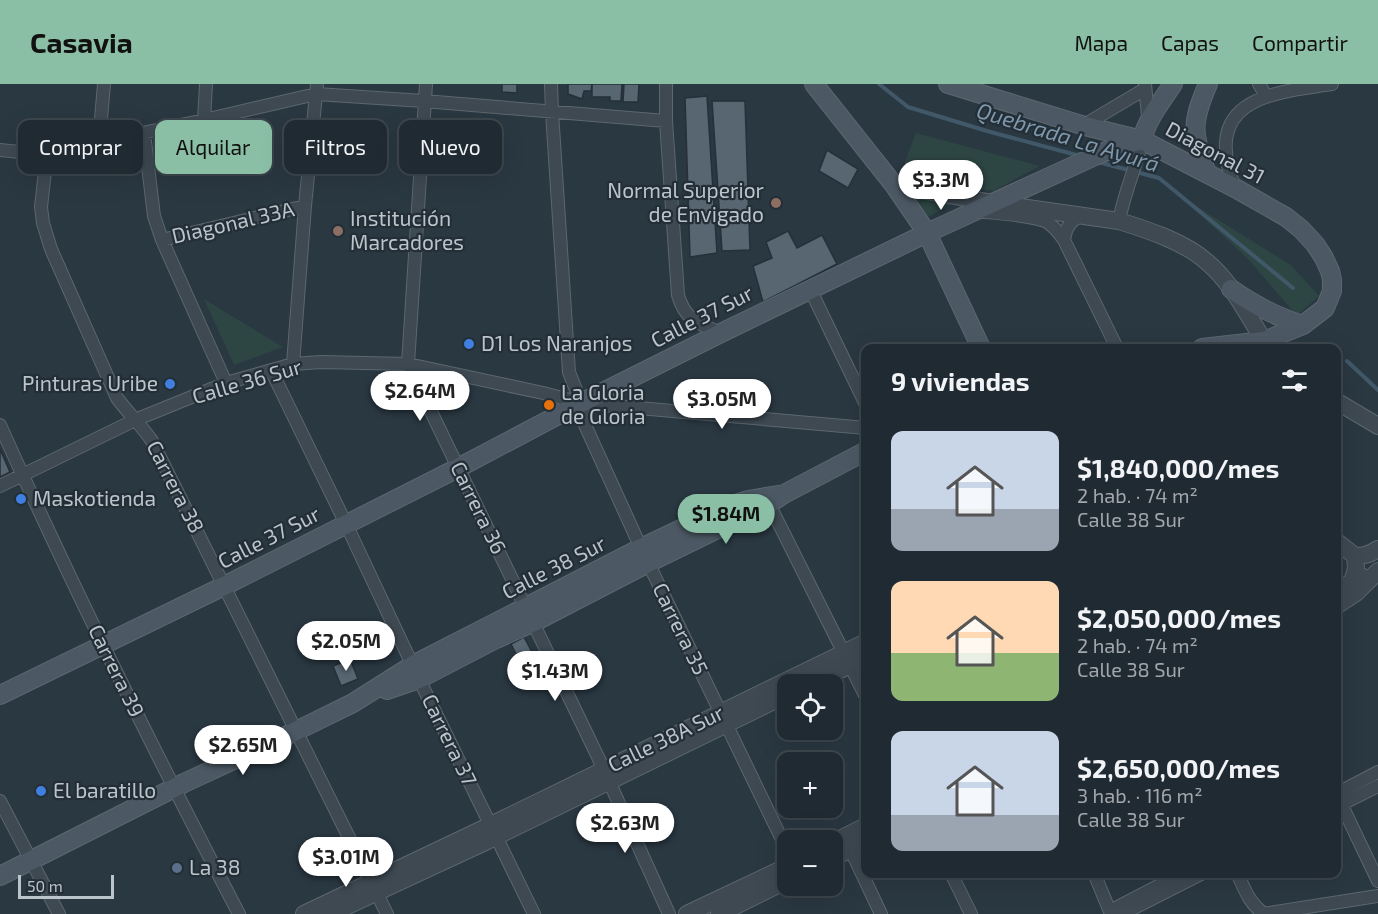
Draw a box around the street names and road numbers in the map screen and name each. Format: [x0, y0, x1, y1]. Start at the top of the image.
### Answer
street label: Diagonal 31 [1162, 115, 1269, 188]
street label: Diagonal 33A [169, 195, 296, 248]
street label: Calle 37 Sur [646, 279, 757, 352]
street label: Calle 36 Sur [189, 353, 305, 408]
street label: Carrera 38 [142, 436, 210, 537]
street label: Carrera 36 [446, 457, 512, 558]
street label: Calle 37 Sur [213, 500, 324, 573]
street label: Calle 38 Sur [497, 530, 610, 604]
street label: Carrera 35 [648, 578, 714, 678]
street label: Carrera 39 [84, 620, 150, 721]
street label: Carrera 37 [418, 690, 483, 789]
street label: Calle 38A Sur [603, 699, 728, 776]

